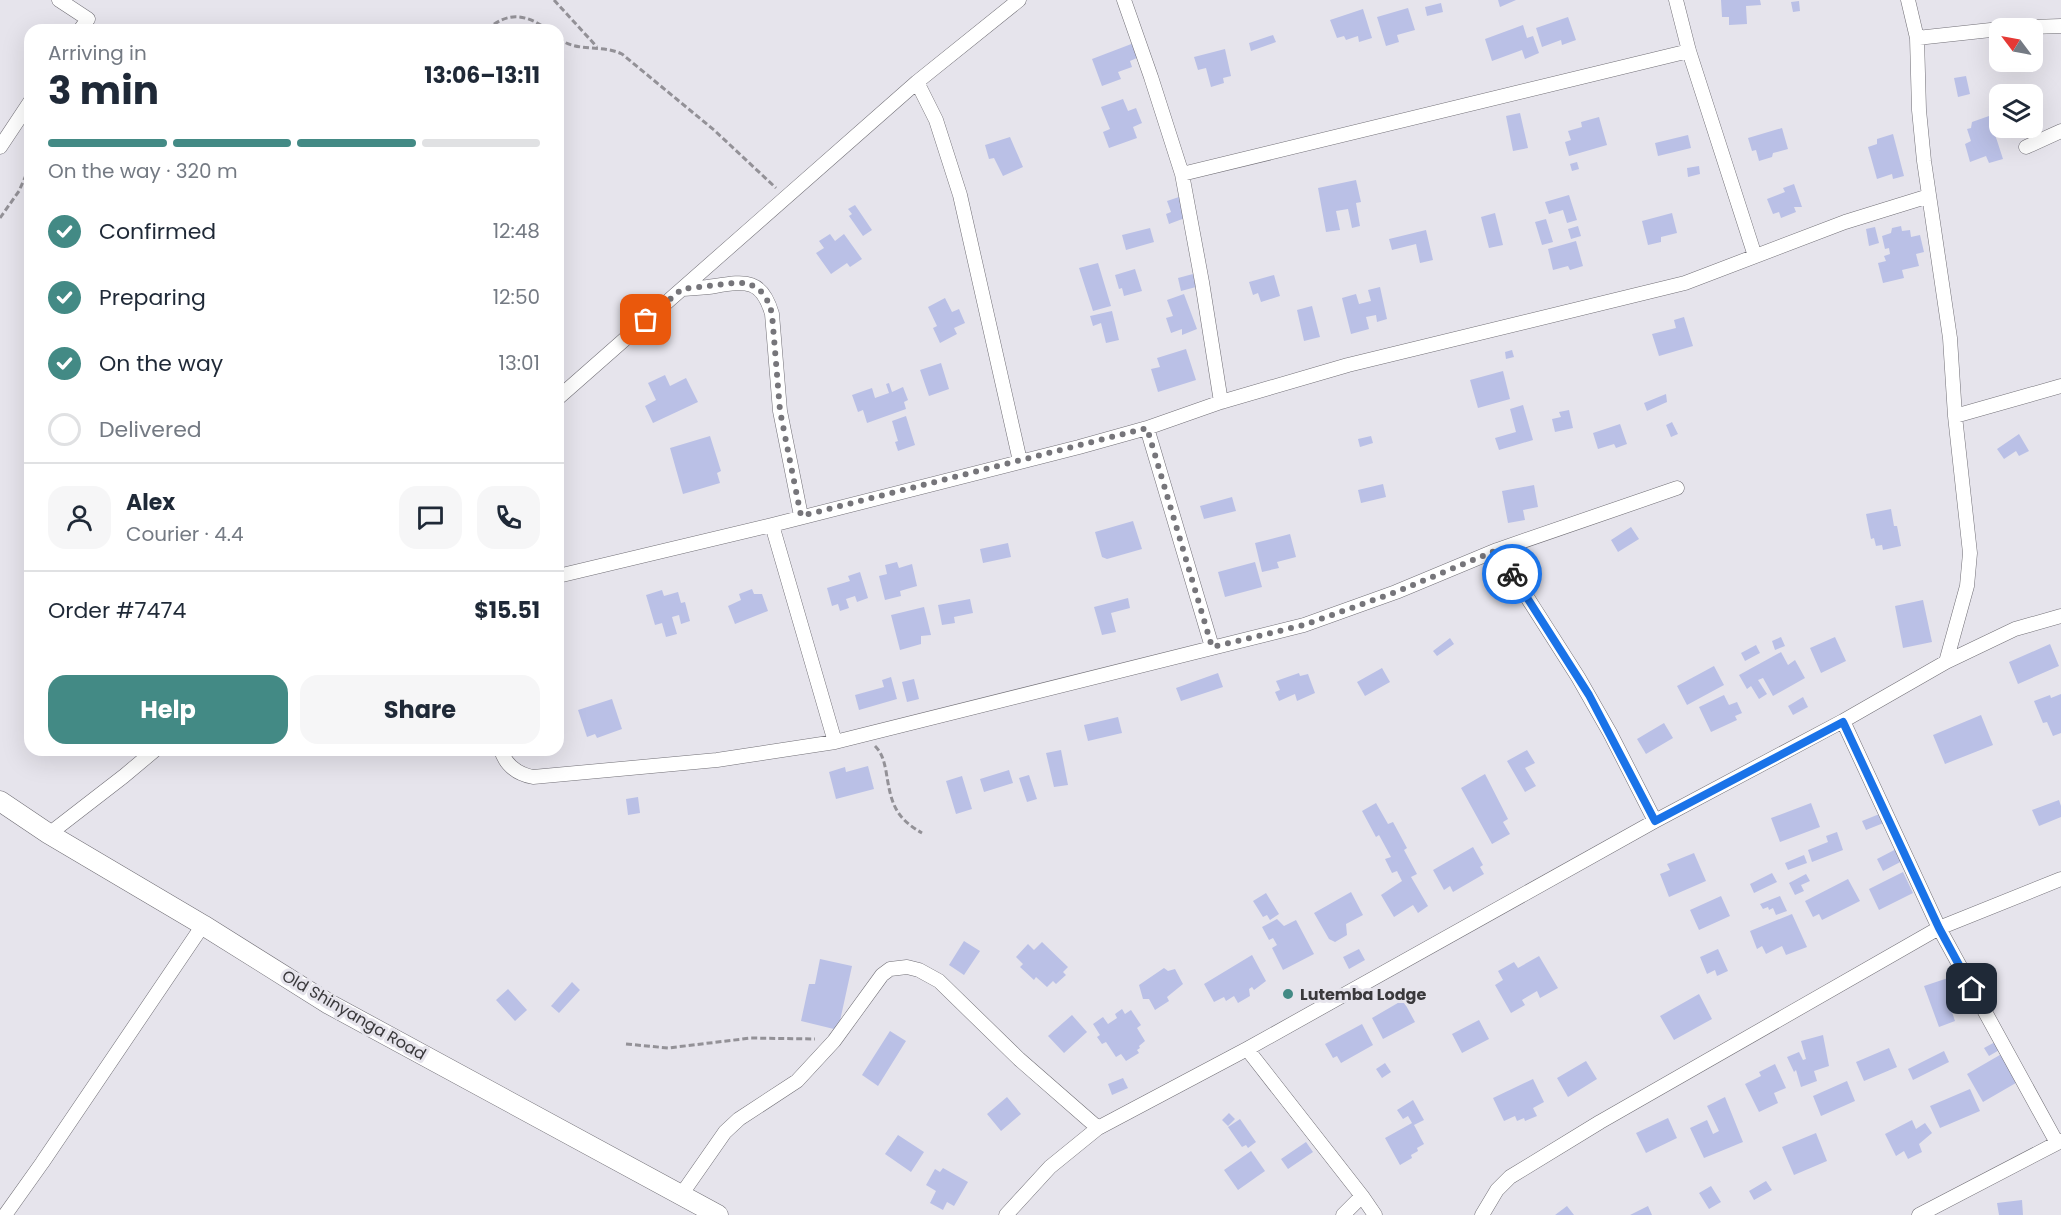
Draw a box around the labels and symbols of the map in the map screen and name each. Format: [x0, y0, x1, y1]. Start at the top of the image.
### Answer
north arrow [1989, 18, 2043, 72]
pin [620, 294, 671, 345]
courier [1482, 544, 1542, 604]
pin [1946, 963, 1997, 1014]
street label: Old Shinyanga Road [278, 964, 430, 1066]
place label: Lutemba Lodge [1300, 983, 1426, 1006]
marker: Lutemba Lodge [1281, 987, 1295, 1001]

